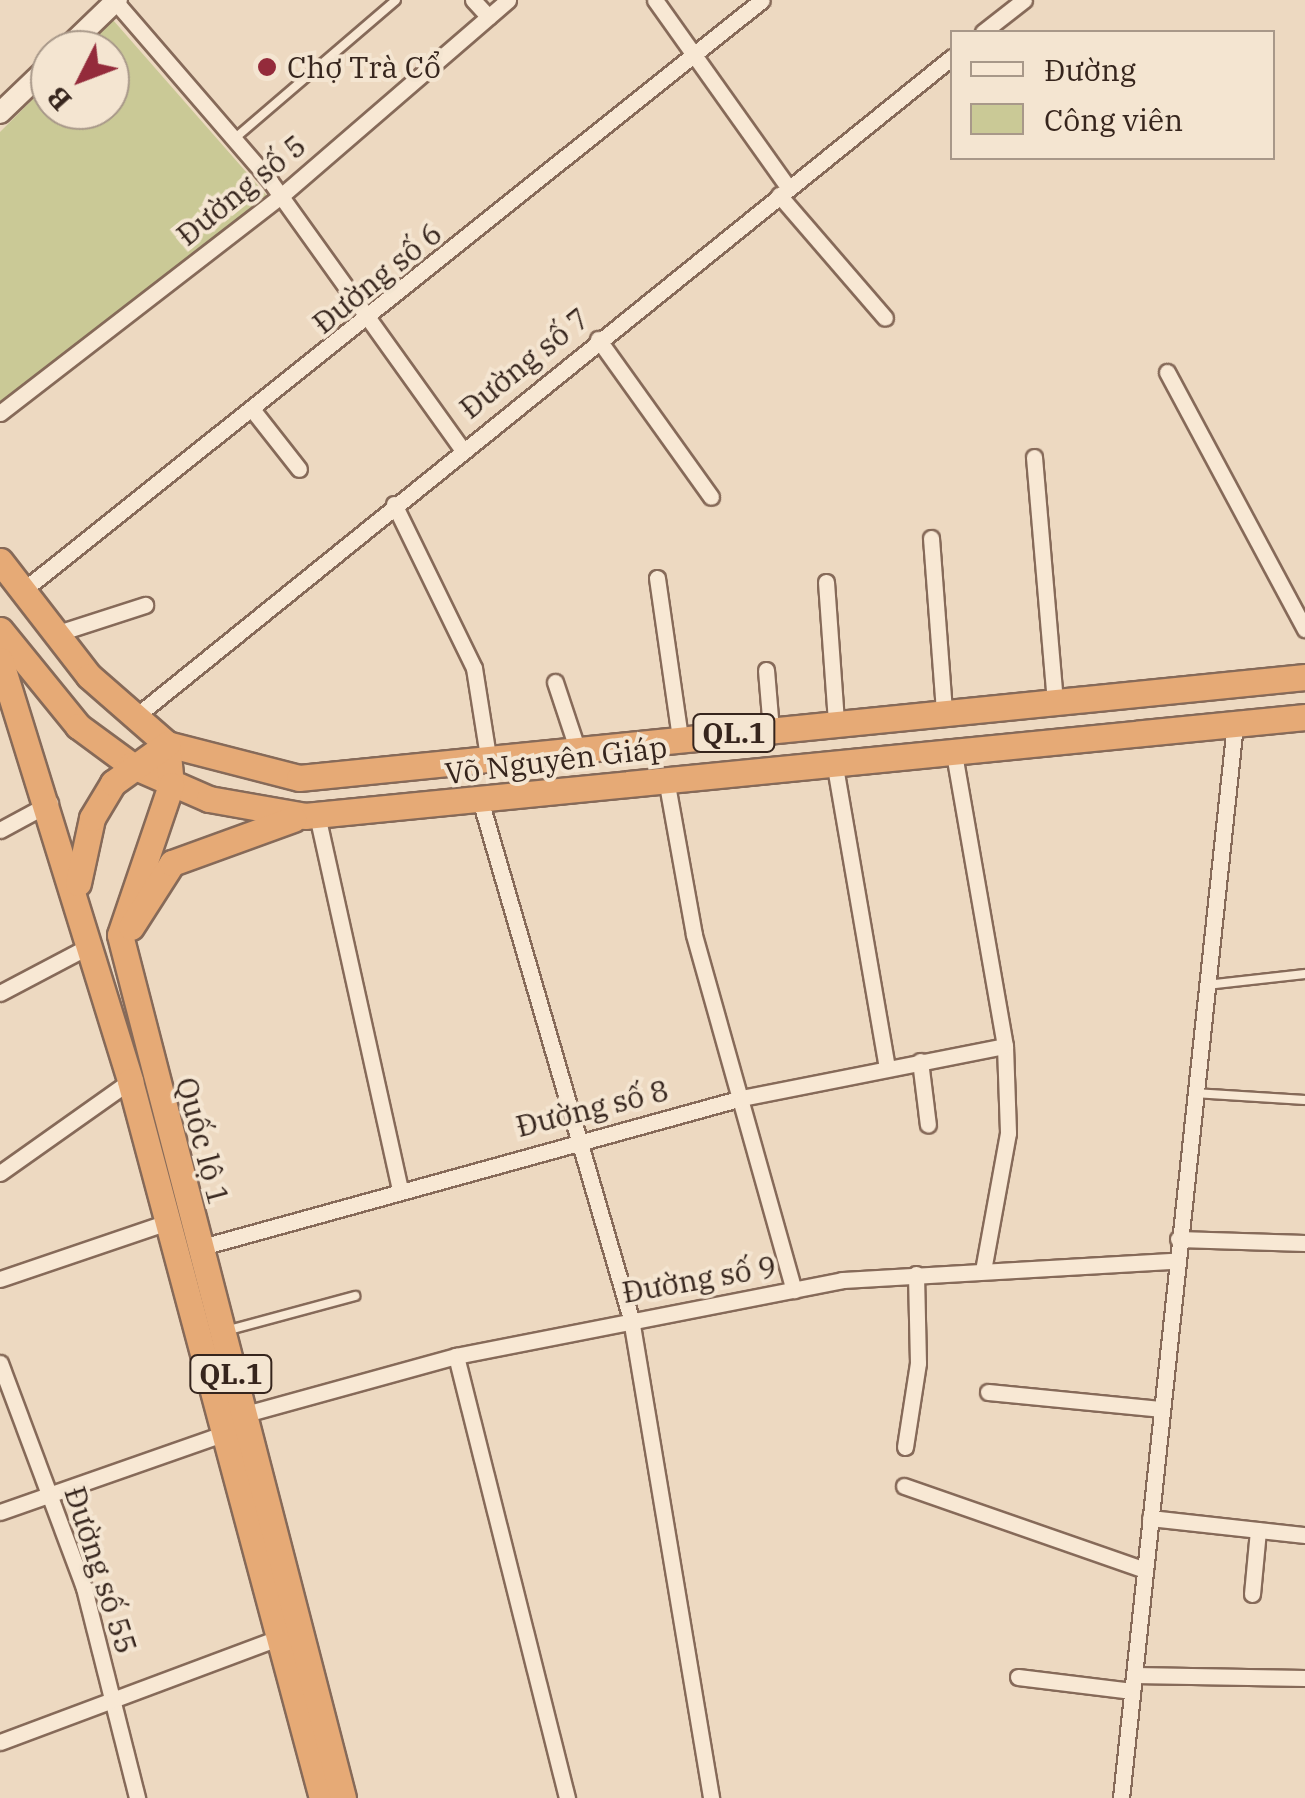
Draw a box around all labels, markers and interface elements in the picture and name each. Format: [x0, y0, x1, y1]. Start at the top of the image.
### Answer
north arrow [30, 30, 130, 130]
legend [950, 30, 1275, 160]
place label: Chợ Trà Cổ [287, 49, 441, 85]
text: Đường [1044, 50, 1136, 89]
marker: Chợ Trà Cổ [256, 56, 278, 78]
text: B [38, 79, 79, 119]
text: Công viên [1044, 100, 1183, 139]
street label: Đường số 5 [169, 127, 313, 253]
street label: Đường số 6 [305, 215, 449, 341]
street label: Đường số 7 [452, 300, 596, 426]
road number: QL.1 [692, 710, 776, 756]
street label: Võ Nguyên Giáp [443, 729, 669, 791]
street label: Đường số 8 [512, 1072, 672, 1144]
street label: Quốc lộ 1 [169, 1073, 237, 1209]
street label: Đường số 9 [619, 1248, 779, 1310]
road number: QL.1 [188, 1351, 274, 1397]
street label: Đường số 55 [57, 1482, 145, 1658]

